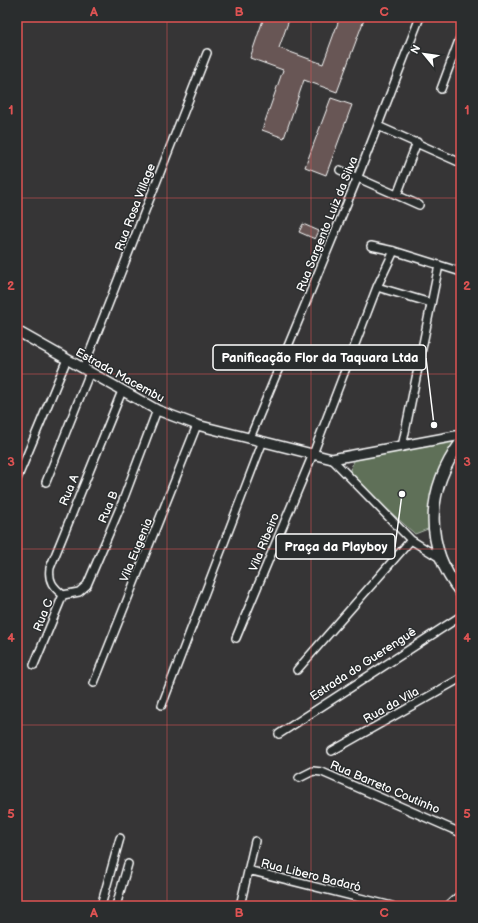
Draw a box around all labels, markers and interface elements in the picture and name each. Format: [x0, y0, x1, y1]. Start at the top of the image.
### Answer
text: A [89, 4, 98, 20]
text: B [234, 4, 244, 20]
text: C [379, 4, 389, 20]
north arrow [404, 34, 444, 74]
text: N [408, 43, 423, 56]
text: 1 [8, 102, 14, 118]
text: 1 [464, 102, 470, 118]
street label: Rua Sargento Luiz da Silva [293, 154, 362, 294]
street label: Rua Rosa Village [112, 161, 159, 253]
text: 2 [7, 278, 15, 294]
text: 2 [463, 278, 471, 294]
street label: Estrada Macembu [73, 345, 167, 406]
callout: Panificação Flor da Taquara Ltda [213, 345, 426, 370]
text: Panificação Flor da Taquara Ltda [222, 350, 418, 366]
text: 3 [7, 454, 15, 470]
text: 3 [463, 454, 471, 470]
street label: Rua A [56, 472, 83, 508]
street label: Rua B [95, 489, 122, 526]
street label: Vila Ribeiro [246, 511, 283, 574]
street label: Vila Eugenia [117, 516, 156, 584]
callout: Praça da Playboy [276, 534, 395, 559]
text: Praça da Playboy [285, 539, 388, 555]
street label: Rua C [30, 596, 57, 634]
street label: Estrada do Guerenguê [307, 624, 419, 704]
text: 4 [7, 630, 15, 646]
text: 4 [463, 630, 471, 646]
street label: Rua da Vila [361, 684, 422, 727]
street label: Rua Barreto Coutinho [328, 758, 442, 817]
text: 5 [7, 806, 15, 822]
text: 5 [463, 806, 471, 822]
street label: Rua Libero Badaró [259, 856, 363, 895]
text: A [89, 905, 98, 921]
text: B [234, 905, 244, 921]
text: C [379, 905, 389, 921]

